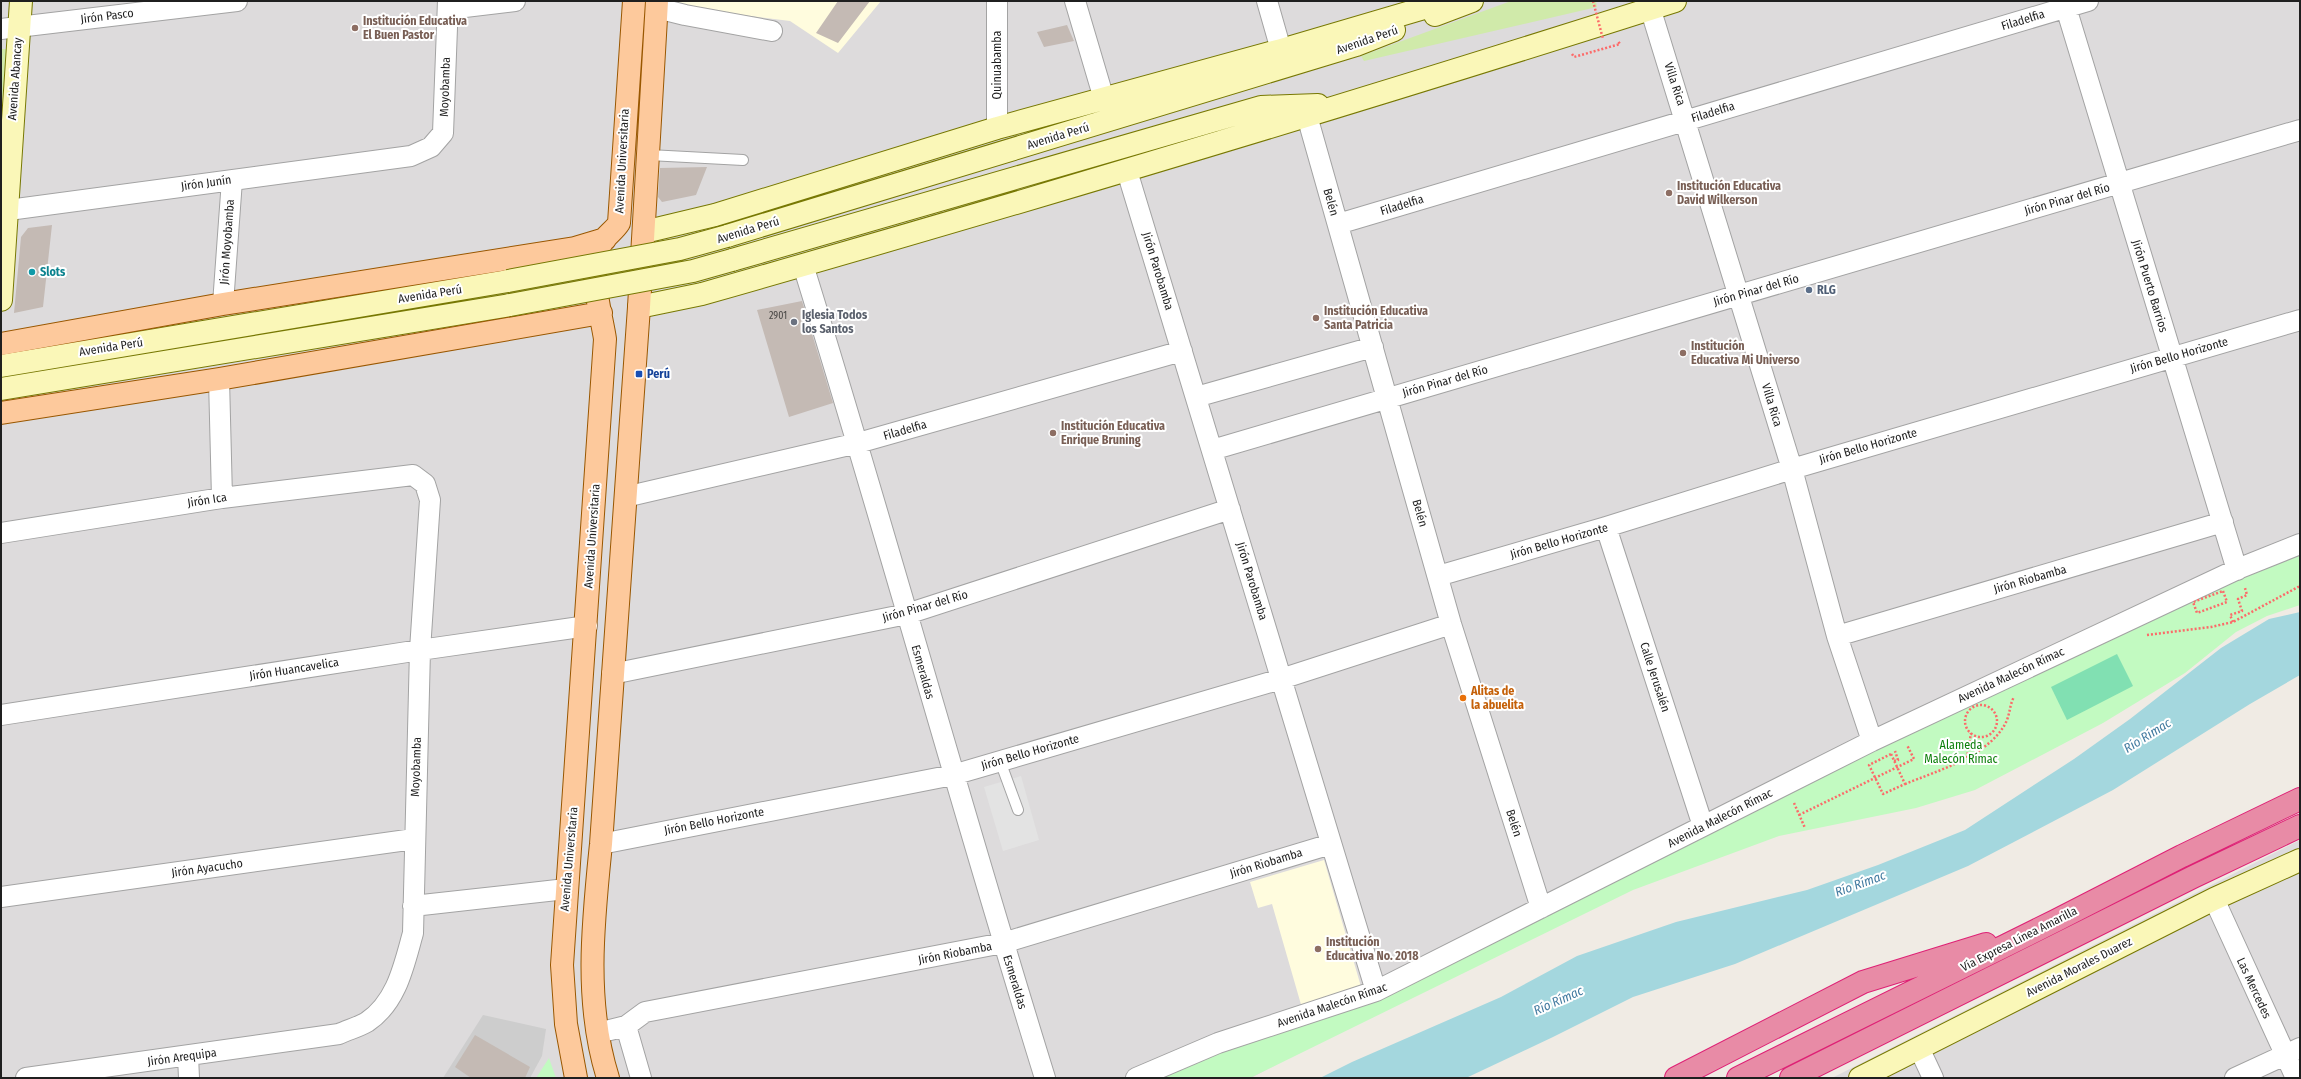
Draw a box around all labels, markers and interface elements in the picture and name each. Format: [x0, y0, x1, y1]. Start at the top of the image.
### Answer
street label: Jirón Pasco [80, 6, 134, 26]
street label: Filadelfia [2000, 7, 2046, 33]
place label: Institución Educativa El Buen Pastor [363, 14, 467, 42]
marker: Institución Educativa El Buen Pastor [350, 23, 360, 33]
street label: Avenida Perú [1334, 23, 1400, 57]
street label: Quinuabamba [990, 30, 1004, 99]
street label: Avenida Abancay [5, 37, 25, 121]
street label: Moyobamba [437, 57, 453, 117]
street label: Villa Rica [1661, 61, 1689, 107]
street label: Filadelfia [1690, 99, 1736, 125]
street label: Avenida Universitaria [612, 108, 632, 214]
street label: Avenida Perú [1025, 120, 1091, 152]
street label: Jirón Junín [180, 173, 232, 193]
place label: Institución Educativa David Wilkerson [1677, 179, 1781, 207]
street label: Jirón Pinar del Río [2023, 180, 2111, 218]
street label: Belén [1320, 187, 1342, 217]
marker: Institución Educativa David Wilkerson [1664, 188, 1674, 198]
street label: Filadelfia [1379, 192, 1425, 218]
street label: Jirón Moyobamba [217, 199, 237, 285]
street label: Avenida Perú [715, 214, 781, 246]
street label: Jirón Parobamba [1139, 230, 1177, 312]
street label: Jirón Puerto Barrios [2129, 238, 2171, 334]
place label: Slots [40, 265, 66, 279]
marker: Slots [27, 267, 37, 277]
street label: Jirón Pinar del Río [1712, 271, 1800, 309]
street label: Avenida Perú [397, 282, 463, 306]
place label: RLG [1817, 283, 1836, 297]
marker: RLG [1804, 285, 1814, 295]
place label: Institución Educativa Santa Patricia [1324, 304, 1428, 332]
place label: Iglesia Todos los Santos [802, 308, 868, 336]
house number: 2901 [769, 310, 787, 322]
marker: Institución Educativa Santa Patricia [1311, 313, 1321, 323]
marker: Iglesia Todos los Santos [789, 317, 799, 327]
street label: Jirón Bello Horizonte [2128, 334, 2230, 376]
street label: Avenida Perú [78, 335, 144, 359]
place label: Institución Educativa Mi Universo [1691, 339, 1800, 367]
marker: Institución Educativa Mi Universo [1678, 348, 1688, 358]
street label: Jirón Pinar del Río [1401, 362, 1489, 400]
place label: Perú [647, 367, 670, 381]
marker: Perú [634, 369, 644, 379]
street label: Villa Rica [1759, 382, 1785, 428]
street label: Filadelfia [882, 417, 928, 443]
place label: Institución Educativa Enrique Bruning [1061, 419, 1165, 447]
street label: Jirón Bello Horizonte [1817, 425, 1919, 467]
marker: Institución Educativa Enrique Bruning [1048, 428, 1058, 438]
street label: Avenida Universitaria [581, 483, 603, 589]
street label: Jirón Ica [186, 490, 228, 510]
street label: Belén [1409, 498, 1431, 528]
street label: Jirón Bello Horizonte [1508, 520, 1610, 562]
street label: Jirón Parobamba [1233, 540, 1271, 622]
street label: Jirón Riobamba [1992, 562, 2068, 596]
street label: Jirón Pinar del Río [881, 587, 969, 625]
street label: Calle Jerusalén [1637, 640, 1673, 714]
street label: Esmeraldas [909, 643, 937, 701]
street label: Avenida Malecón Rímac [1956, 644, 2066, 706]
street label: Jirón Huancavelica [248, 655, 340, 683]
place label: Alitas de la abuelita [1470, 684, 1524, 712]
marker: Alitas de la abuelita [1458, 693, 1468, 703]
water label: Río Rímac [2121, 715, 2174, 756]
street label: Jirón Bello Horizonte [979, 731, 1081, 773]
street label: Moyobamba [408, 737, 424, 797]
park label: Alameda Malecón Rímac [1924, 738, 1998, 766]
street label: Avenida Malecón Rímac [1665, 786, 1775, 850]
street label: Jirón Bello Horizonte [663, 804, 765, 838]
street label: Avenida Universitaria [557, 806, 581, 912]
street label: Belén [1503, 808, 1525, 838]
street label: Jirón Riobamba [1228, 845, 1304, 881]
street label: Jirón Ayacucho [170, 856, 244, 880]
water label: Río Rímac [1833, 867, 1888, 900]
street label: Vía Expresa Línea Amarilla [1959, 904, 2080, 974]
street label: Avenida Morales Duarez [2024, 934, 2135, 1000]
place label: Institución Educativa No. 2018 [1326, 935, 1419, 963]
street label: Jirón Riobamba [917, 939, 993, 967]
marker: Institución Educativa No. 2018 [1313, 944, 1323, 954]
street label: Esmeraldas [1000, 953, 1030, 1011]
street label: Las Mercedes [2234, 955, 2274, 1021]
street label: Avenida Malecón Rímac [1275, 980, 1389, 1030]
water label: Río Rímac [1531, 983, 1586, 1018]
street label: Jirón Arequipa [147, 1045, 218, 1069]

